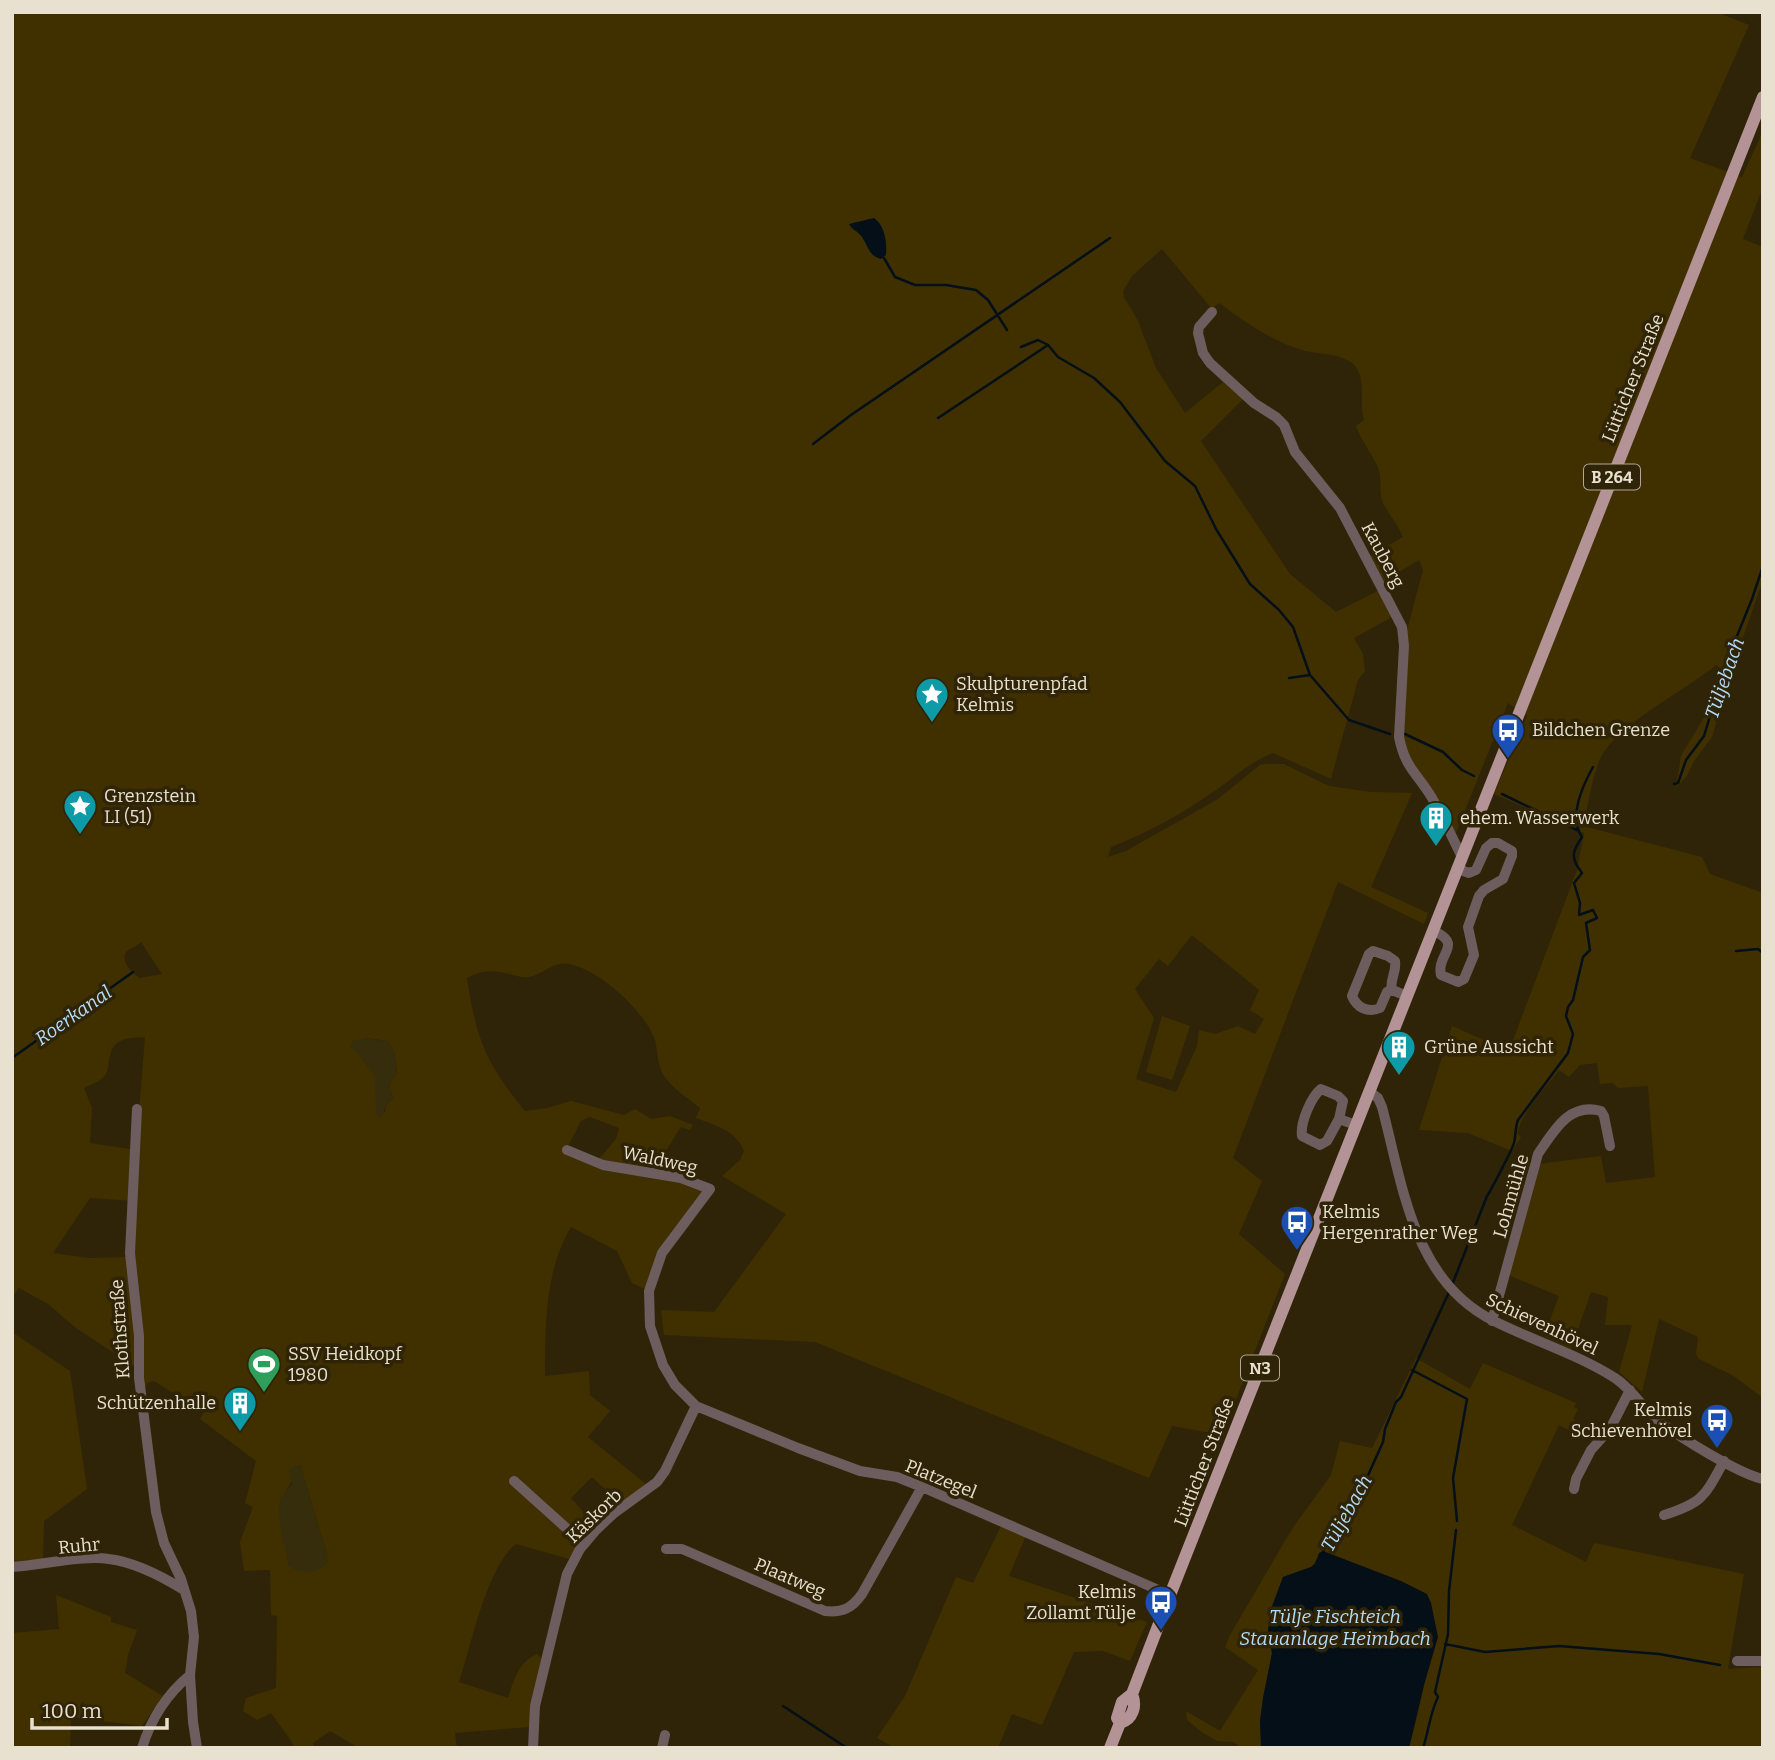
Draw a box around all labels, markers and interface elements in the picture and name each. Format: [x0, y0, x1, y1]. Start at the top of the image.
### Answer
street label: Lütticher Straße [1597, 311, 1669, 445]
road number: B 264 [1584, 464, 1640, 490]
street label: Kauberg [1357, 519, 1409, 591]
water label: Tüljebach [1700, 635, 1749, 722]
place label: Skulpturenpfad Kelmis [956, 673, 1088, 716]
place icon: Skulpturenpfad Kelmis [913, 675, 951, 724]
bus stop icon: Bildchen Grenze [1489, 711, 1527, 760]
place label: Bildchen Grenze [1532, 719, 1670, 741]
place label: Grenzstein LI (51) [104, 785, 197, 828]
place icon: Grenzstein LI (51) [61, 787, 99, 836]
building icon: ehem. Wasserwerk [1417, 799, 1455, 848]
place label: ehem. Wasserwerk [1460, 807, 1620, 829]
water label: Roerkanal [31, 981, 116, 1050]
building icon: Grüne Aussicht [1380, 1028, 1418, 1077]
place label: Grüne Aussicht [1424, 1036, 1554, 1058]
street label: Waldweg [620, 1141, 700, 1179]
street label: Lohmühle [1489, 1152, 1533, 1240]
place label: Kelmis Hergenrather Weg [1322, 1201, 1478, 1244]
bus stop icon: Kelmis Hergenrather Weg [1278, 1203, 1316, 1252]
street label: Klothstraße [106, 1279, 134, 1379]
street label: Schievenhövel [1482, 1288, 1602, 1360]
place label: SSV Heidkopf 1980 [288, 1343, 403, 1386]
sports icon: SSV Heidkopf 1980 [245, 1345, 283, 1394]
road number: N3 [1241, 1356, 1279, 1380]
building icon: Schützenhalle [221, 1384, 259, 1433]
place label: Schützenhalle [97, 1392, 216, 1414]
street label: Lütticher Straße [1169, 1394, 1239, 1530]
place label: Kelmis Schievenhövel [1571, 1399, 1692, 1442]
bus stop icon: Kelmis Schievenhövel [1698, 1401, 1736, 1450]
street label: Platzegel [902, 1455, 980, 1503]
water label: Tüljebach [1316, 1471, 1377, 1556]
street label: Käskorb [562, 1484, 626, 1548]
street label: Ruhr [57, 1533, 101, 1559]
street label: Plaatweg [751, 1553, 829, 1603]
place label: Kelmis Zollamt Tülje [1026, 1581, 1136, 1624]
bus stop icon: Kelmis Zollamt Tülje [1142, 1583, 1180, 1632]
water label: Tülje Fischteich Stauanlage Heimbach [1239, 1605, 1431, 1650]
scale bar [32, 1686, 166, 1730]
text: 100 m [42, 1698, 102, 1724]

